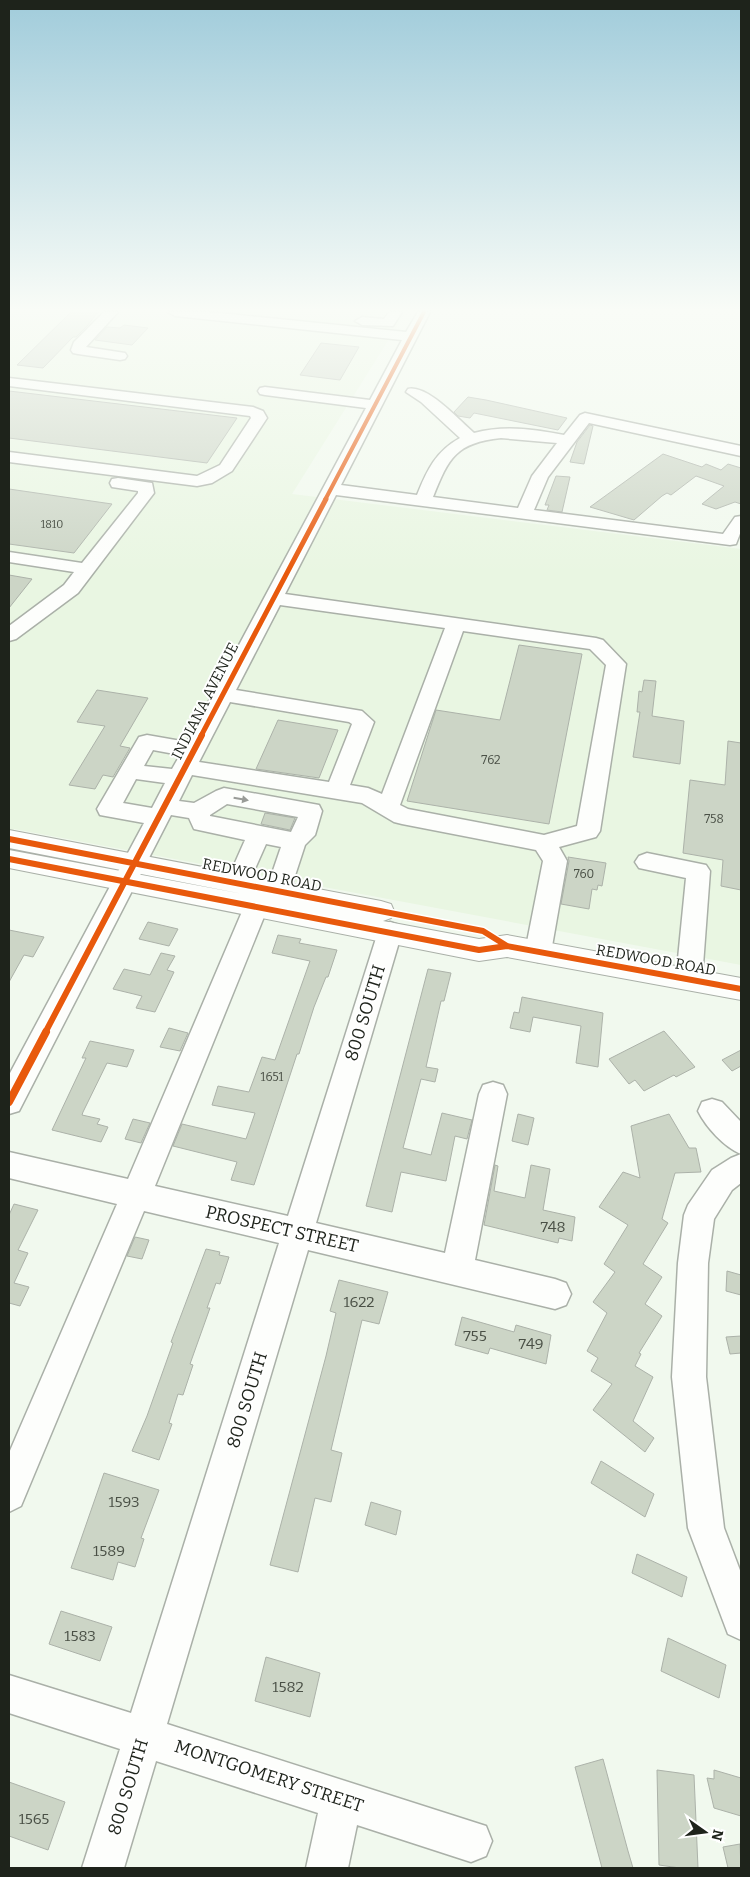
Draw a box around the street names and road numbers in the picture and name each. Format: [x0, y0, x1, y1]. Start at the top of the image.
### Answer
street label: INDIANA AVENUE [168, 640, 242, 762]
street label: REDWOOD ROAD [201, 855, 323, 895]
street label: REDWOOD ROAD [595, 941, 717, 979]
street label: 800 SOUTH [340, 962, 390, 1064]
street label: PROSPECT STREET [203, 1201, 361, 1257]
street label: 800 SOUTH [222, 1349, 272, 1451]
street label: MONTGOMERY STREET [172, 1735, 367, 1817]
street label: 800 SOUTH [103, 1736, 153, 1838]

